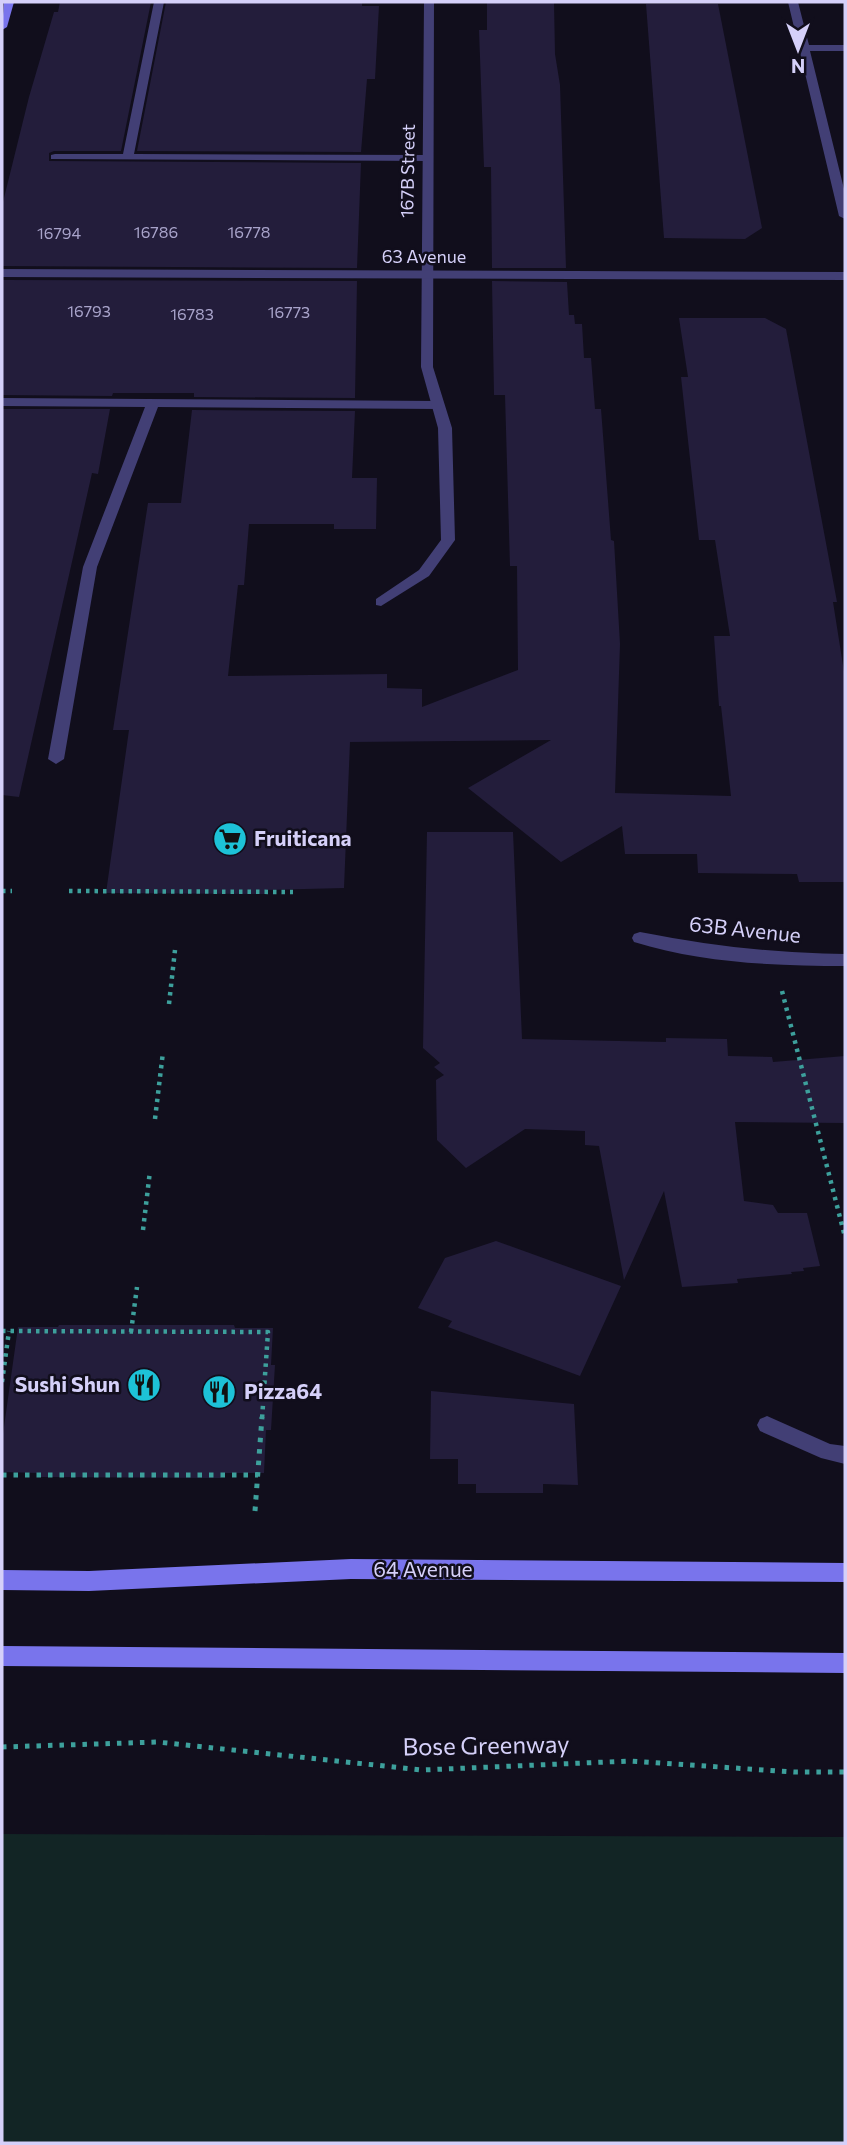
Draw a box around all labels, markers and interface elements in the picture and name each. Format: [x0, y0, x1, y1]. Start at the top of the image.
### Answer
north arrow [763, 14, 833, 84]
text: N [791, 55, 805, 78]
street label: 167B Street [395, 124, 419, 218]
house number: 16786 [134, 222, 178, 241]
house number: 16778 [227, 222, 271, 241]
house number: 16794 [37, 223, 82, 242]
street label: 63 Avenue [382, 245, 466, 267]
house number: 16793 [67, 301, 111, 320]
house number: 16773 [268, 302, 310, 321]
house number: 16783 [170, 304, 214, 323]
supermarket icon: Fruiticana [211, 820, 249, 858]
place label: Fruiticana [254, 825, 352, 850]
street label: 63B Avenue [688, 910, 802, 947]
restaurant icon: Sushi Shun [125, 1366, 163, 1404]
place label: Sushi Shun [15, 1371, 120, 1396]
restaurant icon: Pizza64 [200, 1373, 238, 1411]
place label: Pizza64 [244, 1378, 322, 1403]
street label: 64 Avenue [373, 1556, 473, 1581]
street label: Bose Greenway [402, 1729, 570, 1760]

